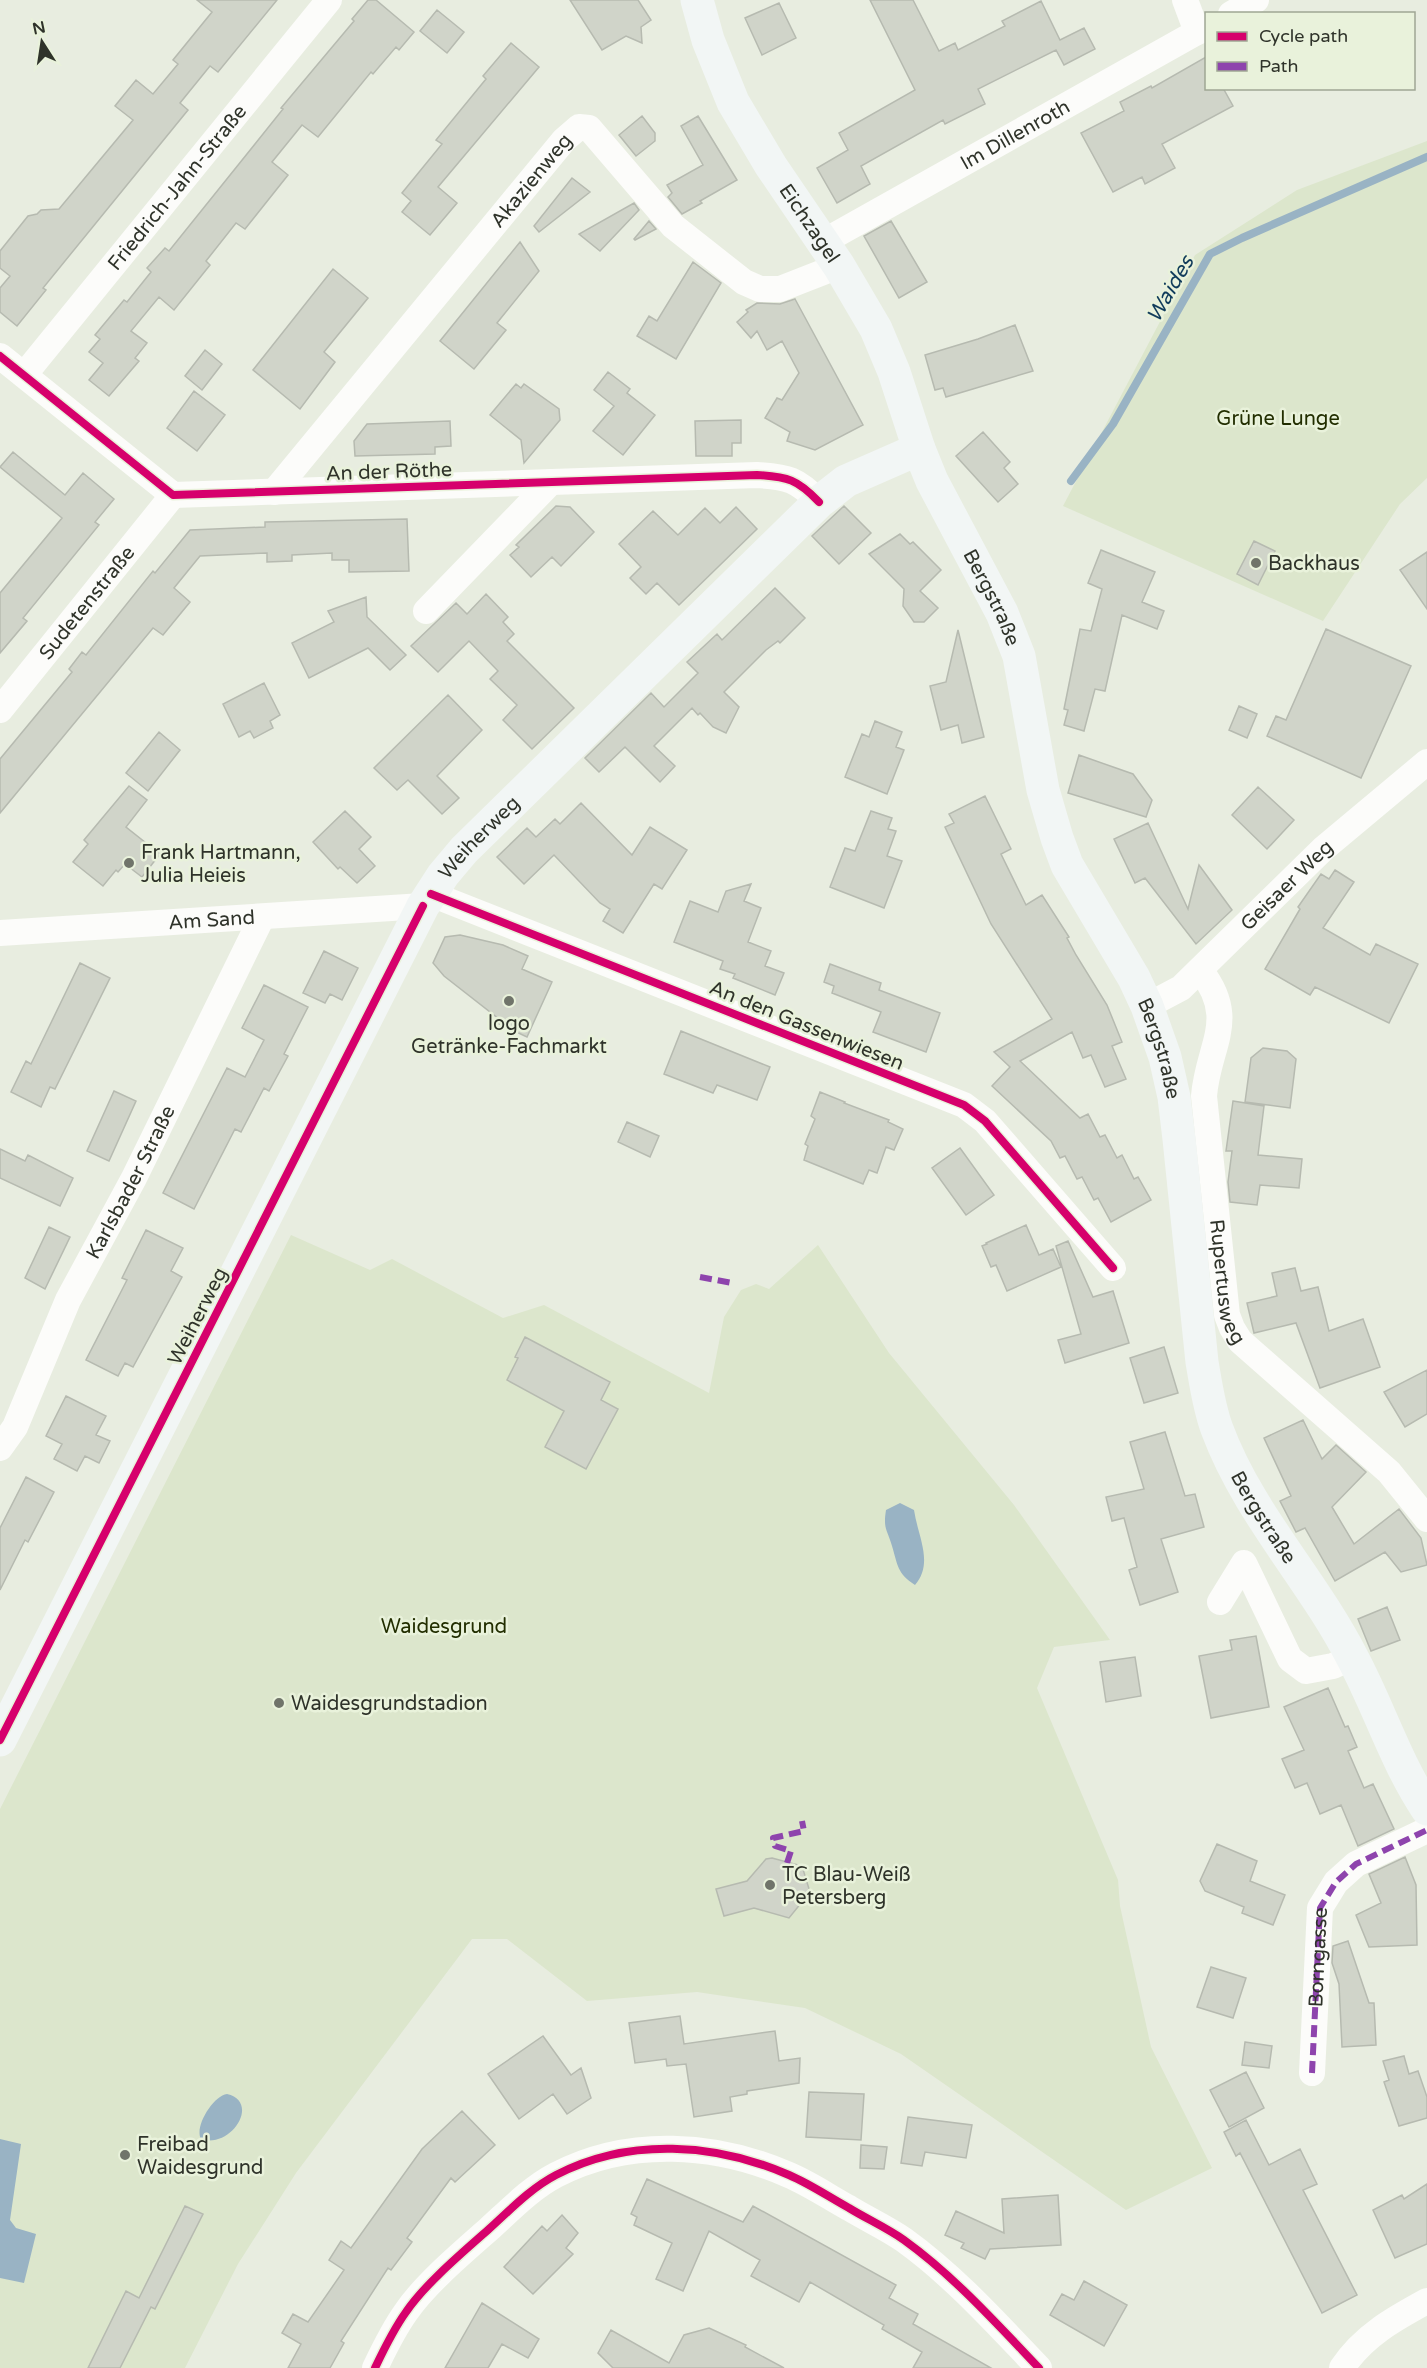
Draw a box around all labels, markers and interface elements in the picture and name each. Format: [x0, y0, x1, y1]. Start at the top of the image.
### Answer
north arrow [12, 12, 72, 72]
legend [1205, 12, 1415, 90]
text: N [31, 17, 47, 39]
text: Cycle path [1259, 25, 1348, 47]
text: Path [1259, 55, 1298, 77]
street label: Im Dillenroth [956, 95, 1074, 175]
street label: Friedrich-Jahn-Straße [103, 100, 252, 276]
street label: Akazienweg [486, 129, 577, 233]
street label: Eichzagel [774, 180, 845, 268]
water label: Waides [1141, 250, 1200, 327]
park label: Grüne Lunge [1216, 407, 1340, 431]
street label: An der Röthe [325, 458, 453, 486]
street label: Sudetenstraße [34, 541, 140, 665]
street label: Bergstraße [957, 545, 1025, 649]
place label: Backhaus [1268, 552, 1360, 576]
marker: Backhaus [1249, 556, 1263, 570]
street label: Weiherweg [434, 791, 525, 884]
street label: Geisaer Weg [1236, 835, 1338, 936]
place label: Frank Hartmann, Julia Heieis [141, 841, 301, 888]
marker: Frank Hartmann, Julia Heieis [122, 856, 136, 870]
street label: Am Sand [168, 906, 256, 935]
street label: An den Gassenwiesen [706, 976, 907, 1076]
marker: logo Getränke-Fachmarkt [502, 994, 516, 1008]
street label: Bergstraße [1132, 994, 1185, 1101]
place label: logo Getränke-Fachmarkt [411, 1012, 607, 1059]
street label: Karlsbader Straße [82, 1102, 181, 1263]
street label: Rupertusweg [1204, 1218, 1250, 1349]
street label: Weiherweg [163, 1264, 233, 1369]
street label: Bergstraße [1225, 1467, 1301, 1569]
park label: Waidesgrund [381, 1615, 507, 1639]
place label: Waidesgrundstadion [291, 1692, 488, 1716]
marker: Waidesgrundstadion [272, 1696, 286, 1710]
place label: TC Blau-Weiß Petersberg [782, 1863, 911, 1910]
marker: TC Blau-Weiß Petersberg [763, 1878, 777, 1892]
street label: Borngasse [1304, 1907, 1333, 2008]
place label: Freibad Waidesgrund [137, 2133, 263, 2180]
marker: Freibad Waidesgrund [118, 2148, 132, 2162]

